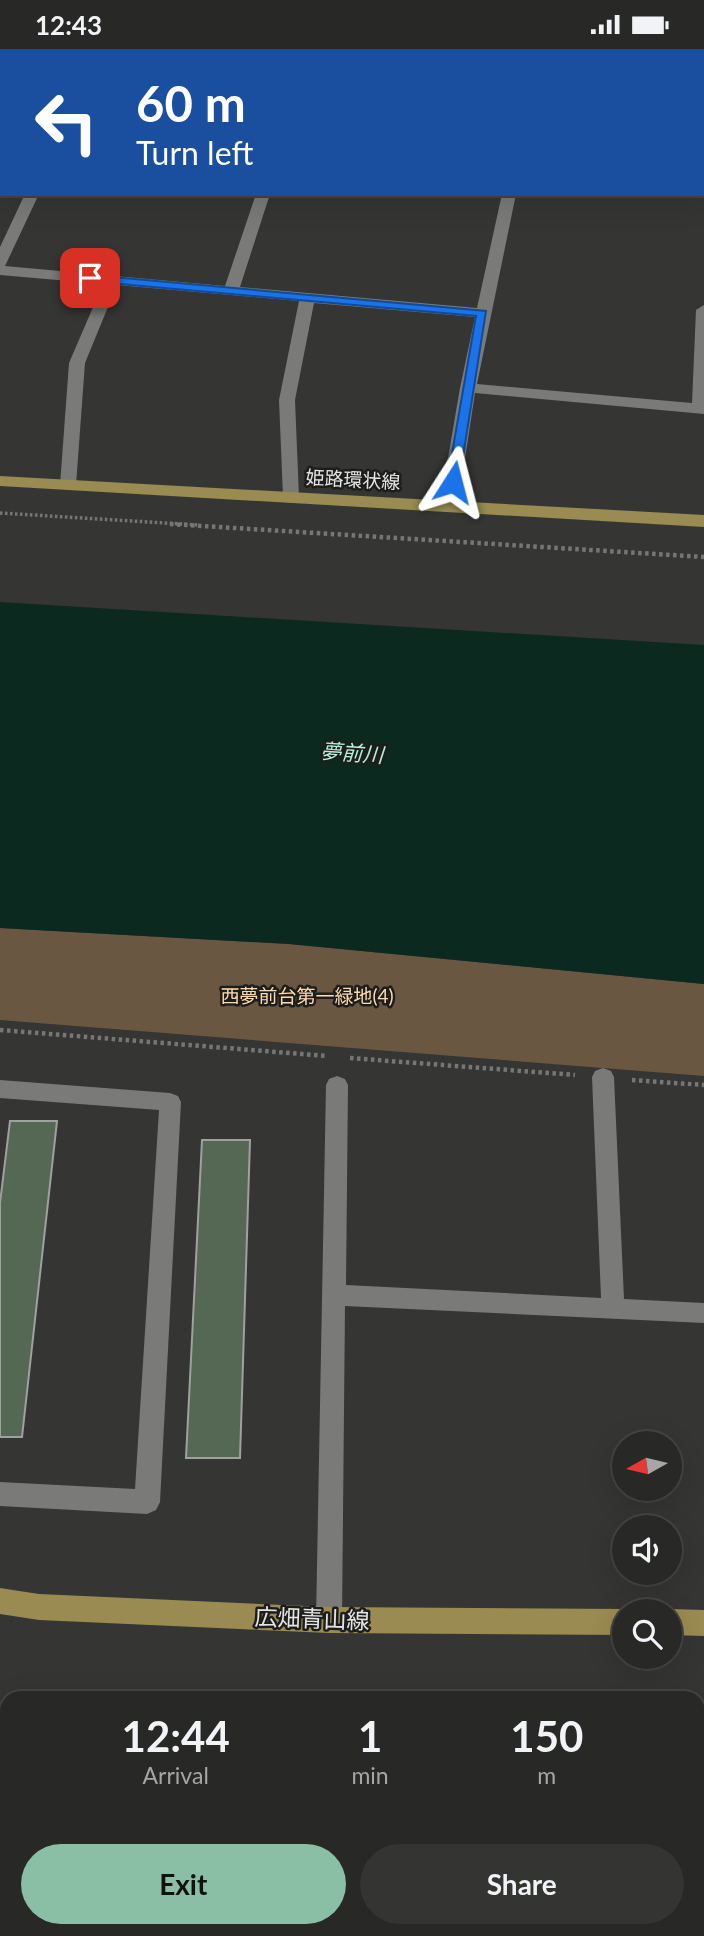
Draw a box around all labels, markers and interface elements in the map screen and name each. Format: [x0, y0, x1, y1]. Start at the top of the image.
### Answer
text: 12:43 [35, 9, 102, 41]
text: 60 m [136, 74, 246, 132]
icon: left [21, 77, 112, 168]
text: Turn left [136, 133, 253, 172]
pin [60, 248, 120, 308]
icon: arrive [71, 259, 109, 297]
position arrow [416, 445, 490, 519]
street label: 姫路環状線 [305, 465, 401, 493]
water label: 夢前川 [320, 737, 386, 767]
park label: 西夢前台第一緑地(4) [220, 984, 394, 1007]
north arrow [612, 1431, 682, 1501]
map controls [612, 1431, 682, 1669]
button: sound [612, 1515, 682, 1585]
button: search [612, 1599, 682, 1669]
street label: 広畑青山線 [254, 1602, 370, 1634]
text: 12:44 [122, 1711, 230, 1761]
text: 1 [358, 1711, 382, 1761]
text: 150 [510, 1711, 583, 1761]
text: Arrival [143, 1761, 209, 1789]
text: min [351, 1761, 389, 1789]
text: m [537, 1761, 556, 1789]
button: Exit [21, 1844, 346, 1924]
button: Share [360, 1844, 684, 1924]

